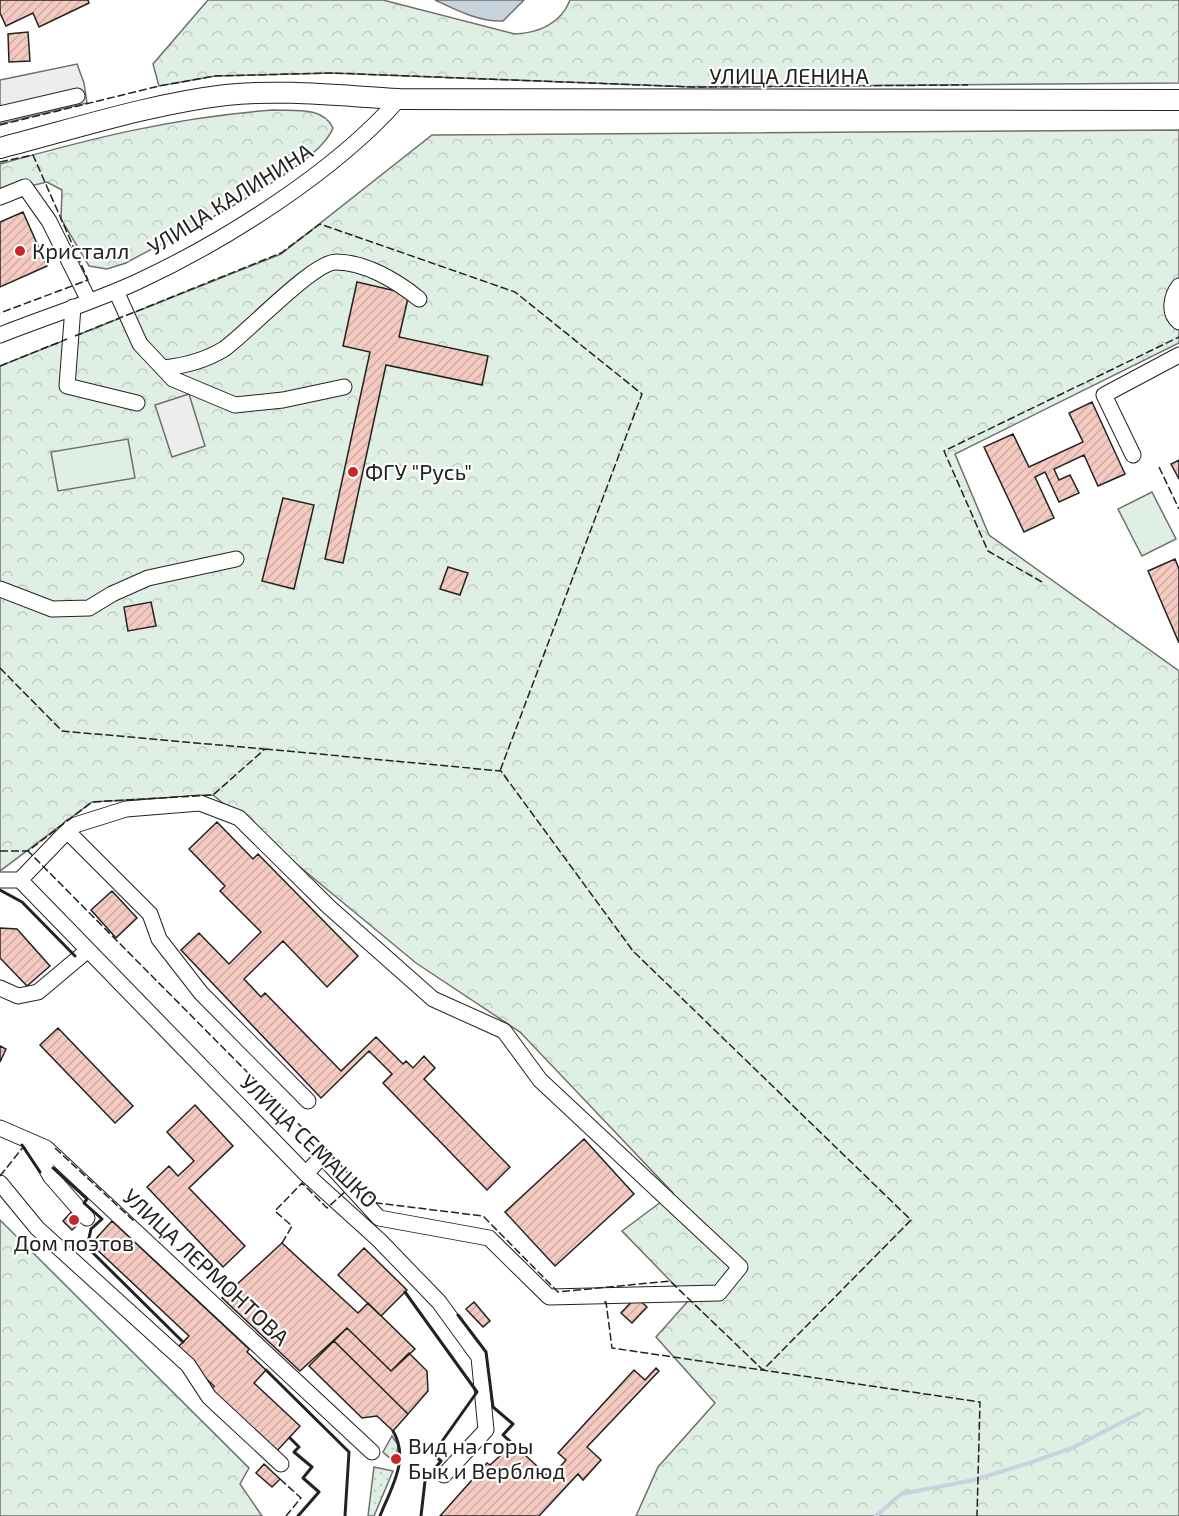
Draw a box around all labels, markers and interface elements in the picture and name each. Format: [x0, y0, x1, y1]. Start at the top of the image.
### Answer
street label: УЛИЦА ЛЕНИНА [709, 62, 869, 88]
street label: УЛИЦА КАЛИНИНА [142, 137, 317, 259]
place label: Кристалл [32, 237, 129, 263]
marker: Кристалл [13, 244, 27, 258]
place label: ФГУ "Русь" [365, 458, 472, 485]
marker: ФГУ "Русь" [346, 465, 360, 479]
street label: УЛИЦА СЕМАШКО [236, 1068, 384, 1212]
street label: УЛИЦА ЛЕРМОНТОВА [118, 1183, 295, 1350]
marker: Дом поэтов [67, 1213, 81, 1227]
place label: Дом поэтов [14, 1229, 134, 1255]
place label: Вид на горы Бык и Верблюд [408, 1432, 565, 1483]
marker: Вид на горы Бык и Верблюд [389, 1452, 403, 1466]

